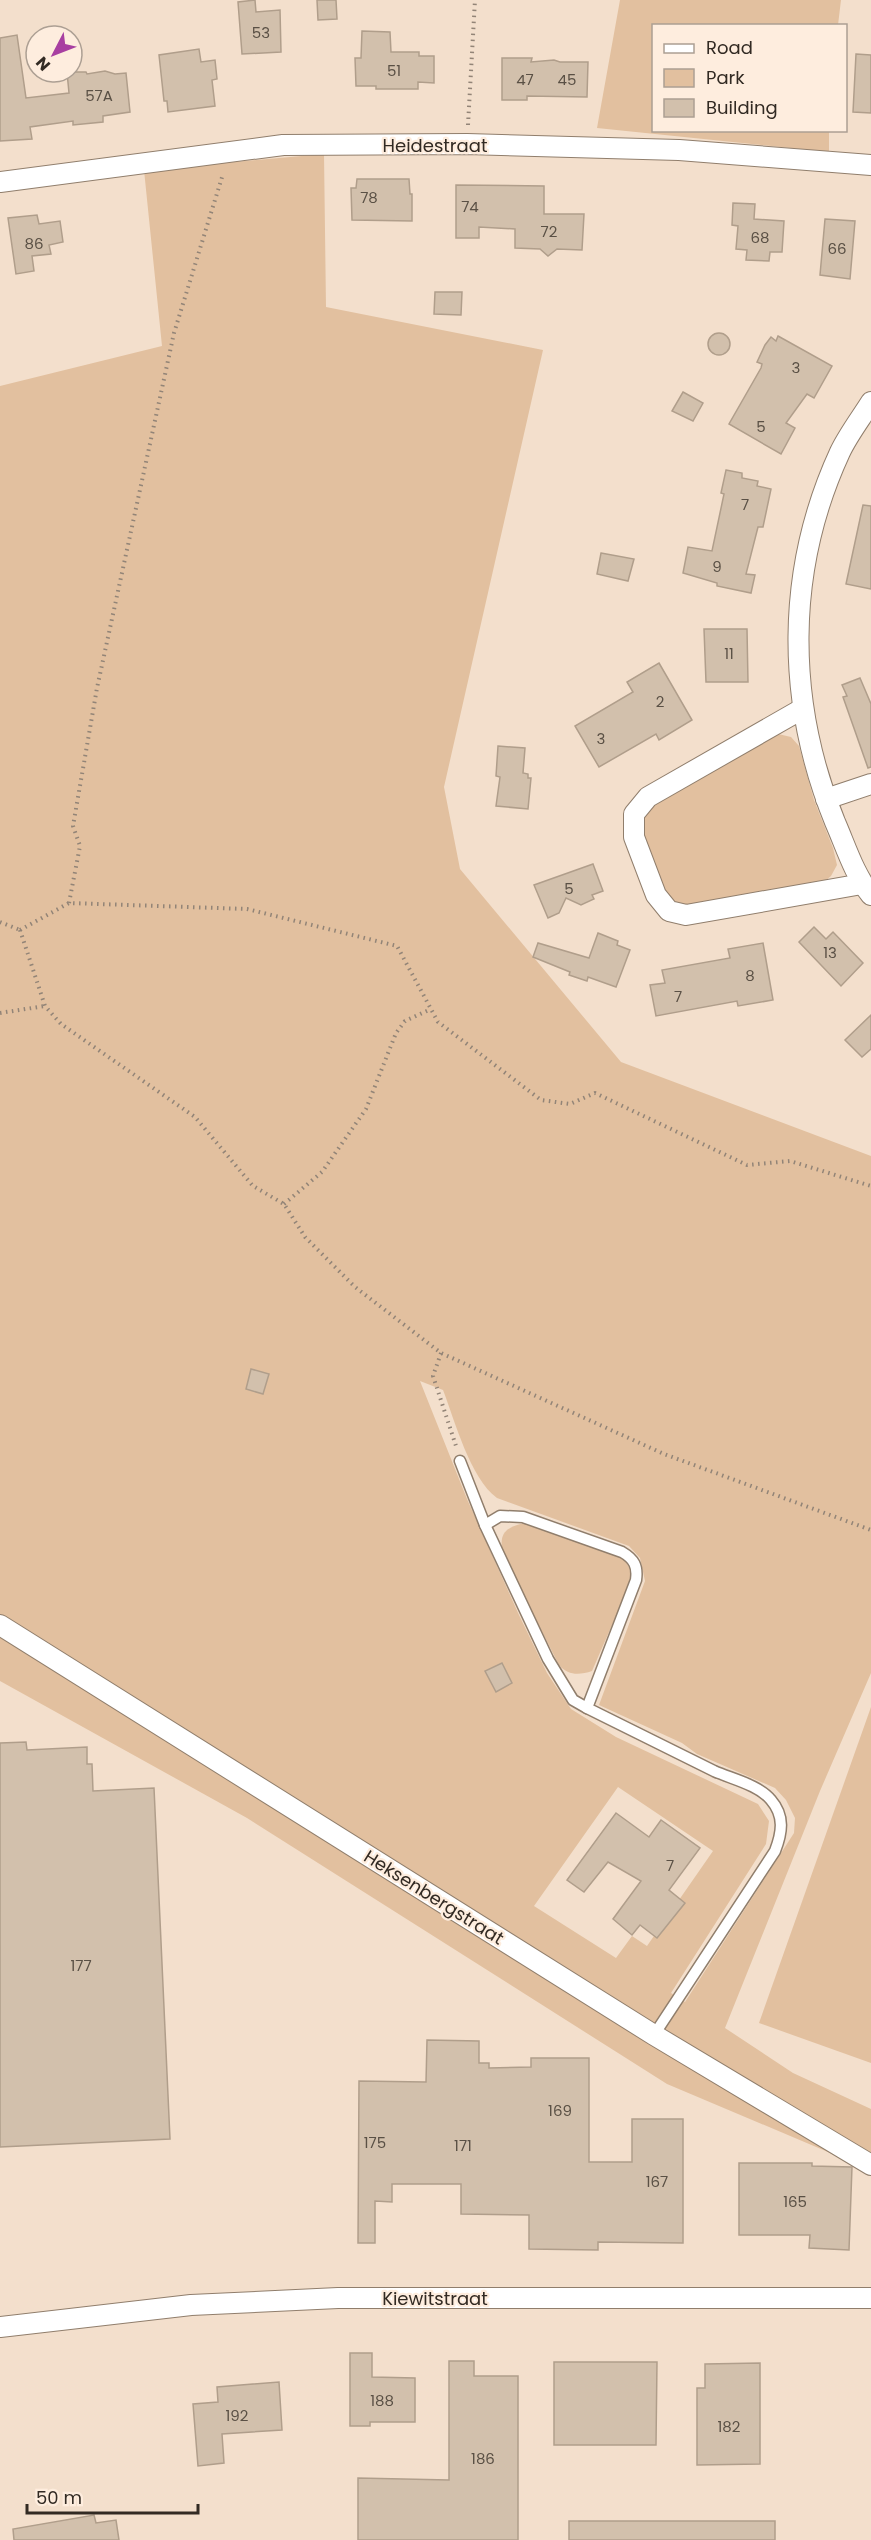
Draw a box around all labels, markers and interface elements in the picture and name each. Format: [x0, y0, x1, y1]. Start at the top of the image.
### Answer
house number: 53 [252, 22, 270, 43]
north arrow [24, 24, 84, 84]
legend [652, 24, 847, 132]
text: Road [706, 35, 753, 60]
text: N [31, 52, 56, 76]
house number: 51 [387, 60, 401, 81]
text: Park [706, 65, 745, 90]
house number: 47 [516, 69, 534, 90]
house number: 45 [558, 69, 576, 90]
house number: 57A [85, 85, 113, 106]
text: Building [706, 95, 778, 120]
street label: Heidestraat [383, 133, 487, 158]
house number: 78 [360, 187, 378, 208]
house number: 74 [461, 196, 479, 217]
house number: 72 [541, 221, 557, 242]
house number: 68 [751, 227, 770, 248]
house number: 86 [25, 233, 44, 254]
house number: 66 [827, 238, 847, 259]
house number: 3 [792, 357, 800, 378]
house number: 5 [756, 416, 766, 437]
house number: 7 [741, 494, 749, 515]
house number: 9 [712, 556, 722, 577]
house number: 11 [724, 643, 734, 664]
house number: 2 [656, 691, 664, 712]
house number: 3 [597, 728, 605, 749]
house number: 5 [564, 878, 574, 899]
house number: 13 [823, 942, 837, 963]
house number: 8 [745, 965, 755, 986]
house number: 7 [674, 986, 682, 1007]
street label: Heksenbergstraat [359, 1844, 509, 1950]
house number: 7 [666, 1855, 674, 1876]
house number: 177 [70, 1955, 92, 1976]
house number: 169 [548, 2100, 572, 2121]
house number: 175 [364, 2132, 386, 2153]
house number: 171 [454, 2135, 472, 2156]
house number: 167 [646, 2171, 668, 2192]
house number: 165 [783, 2191, 807, 2212]
street label: Kiewitstraat [382, 2286, 488, 2311]
house number: 188 [370, 2390, 394, 2411]
house number: 192 [226, 2405, 248, 2426]
house number: 182 [718, 2416, 740, 2437]
house number: 186 [471, 2448, 495, 2469]
scale bar [27, 2477, 198, 2515]
text: 50 m [36, 2485, 82, 2510]

